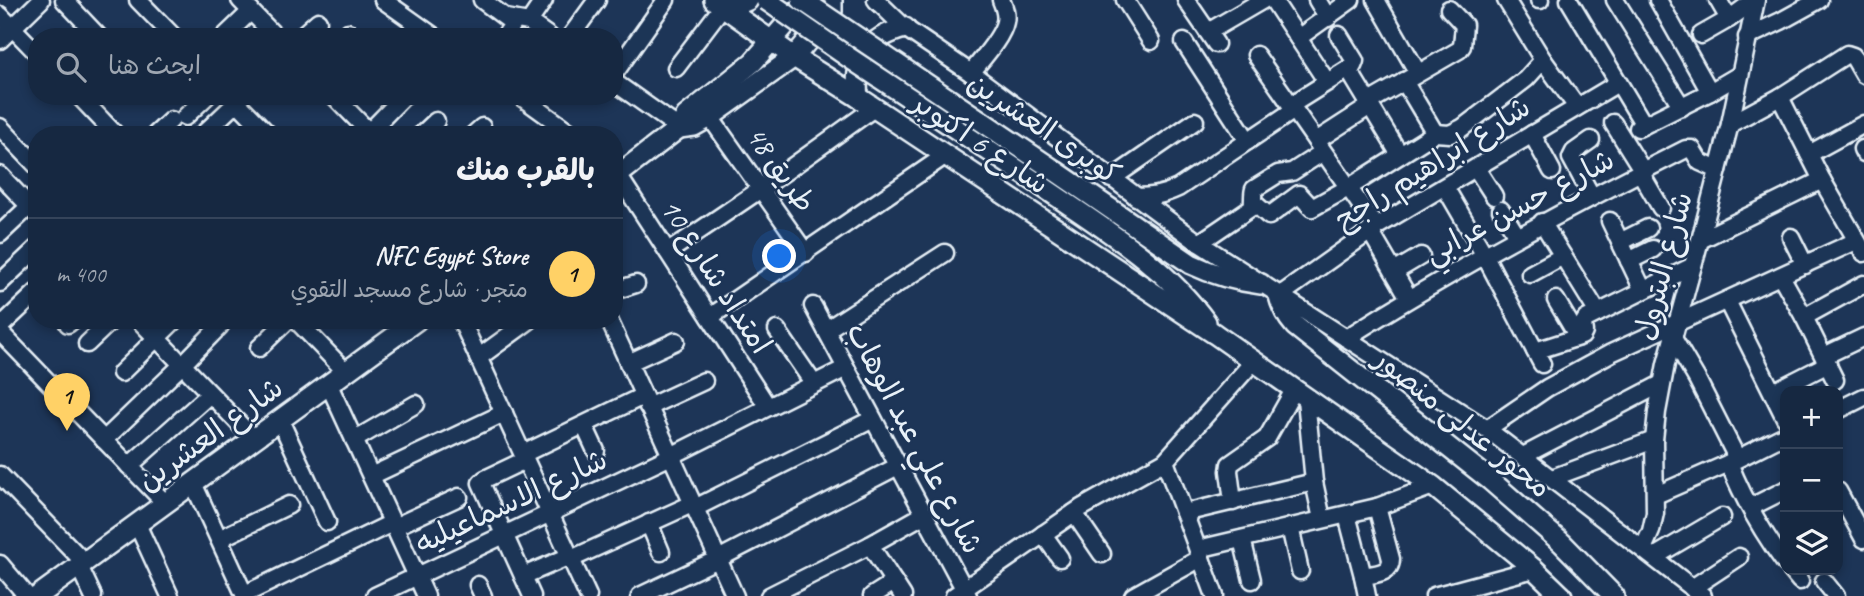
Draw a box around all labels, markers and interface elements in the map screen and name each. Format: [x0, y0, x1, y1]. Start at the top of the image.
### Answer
search box [28, 28, 623, 105]
icon: search [52, 48, 90, 86]
text: ابحث هنا [108, 49, 201, 82]
street label: كوبرى العشرين [960, 63, 1128, 194]
street label: شارع 6 اكتوبر [902, 82, 1057, 204]
street label: شارع ابراهيم راجح [1327, 87, 1539, 241]
street label: طريق 48 [738, 118, 824, 220]
street label: شارع حسن عرابي [1417, 140, 1624, 278]
text: بالقرب منك [456, 151, 595, 189]
street label: شارع البترول [1625, 188, 1703, 345]
street label: امتداد شارع 10 [650, 191, 780, 362]
text: NFC Egypt Store [375, 239, 528, 272]
your location [762, 239, 796, 273]
text: 400 m [56, 260, 106, 289]
text: 1 [567, 260, 577, 289]
text: متجر · شارع مسجد التقوي [291, 275, 528, 304]
street label: شارع علي عبد الوهاب [832, 316, 992, 563]
street label: محور عدلى منصور [1364, 338, 1559, 506]
street label: شارع العشرين [130, 368, 292, 501]
pin: 1 [44, 373, 90, 431]
map controls [1780, 386, 1843, 575]
button: + [1780, 386, 1843, 449]
street label: شارع الاسماعيليه [409, 440, 614, 564]
button: − [1780, 449, 1843, 512]
button: layers [1780, 512, 1843, 575]

